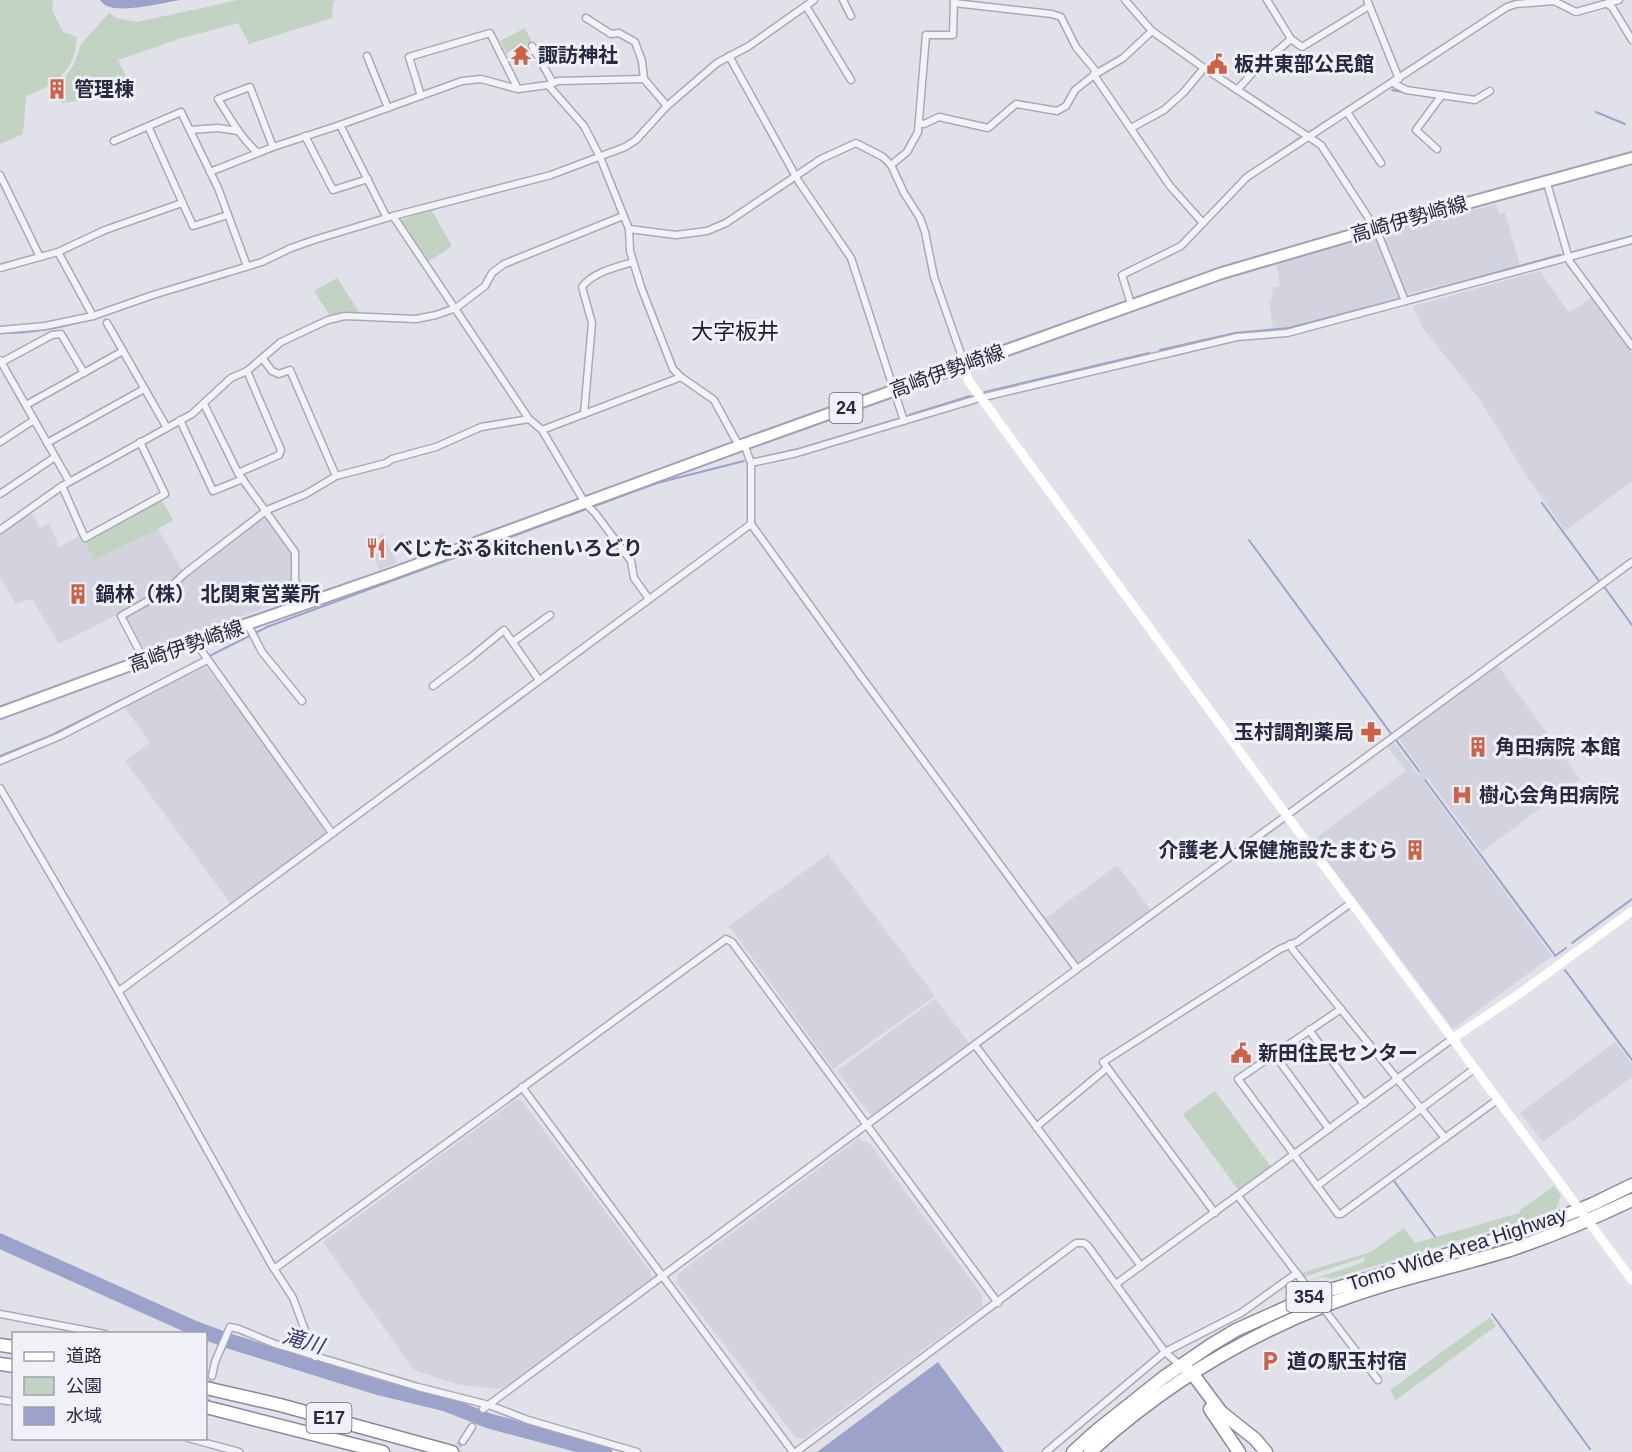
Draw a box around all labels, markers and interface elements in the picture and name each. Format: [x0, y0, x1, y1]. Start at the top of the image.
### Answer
temple icon: 諏訪神社 [509, 43, 533, 67]
place label: 諏訪神社 [538, 44, 618, 66]
public building icon: 板井東部公民館 [1205, 52, 1229, 76]
place label: 板井東部公民館 [1234, 53, 1374, 75]
building icon: 管理棟 [45, 77, 69, 101]
place label: 管理棟 [74, 78, 134, 100]
street label: 高崎伊勢崎線 [1348, 192, 1470, 246]
district label: 大字板井 [691, 319, 779, 344]
street label: 高崎伊勢崎線 [887, 340, 1007, 402]
road number: 24 [830, 393, 862, 423]
restaurant icon: べじたぶるkitchenいろどり [364, 536, 388, 560]
place label: べじたぶるkitchenいろどり [393, 537, 643, 559]
building icon: 鍋林（株） 北関東営業所 [66, 582, 90, 606]
place label: 鍋林（株） 北関東営業所 [95, 583, 321, 605]
street label: 高崎伊勢崎線 [126, 616, 246, 676]
pharmacy icon: 玉村調剤薬局 [1359, 720, 1383, 744]
place label: 玉村調剤薬局 [1234, 721, 1354, 743]
building icon: 角田病院 本館 [1466, 735, 1490, 759]
place label: 角田病院 本館 [1495, 736, 1621, 758]
hospital icon: 樹心会角田病院 [1450, 783, 1474, 807]
place label: 樹心会角田病院 [1479, 784, 1619, 806]
building icon: 介護老人保健施設たまむら [1403, 838, 1427, 862]
place label: 介護老人保健施設たまむら [1159, 839, 1398, 861]
public building icon: 新田住民センター [1229, 1041, 1253, 1065]
place label: 新田住民センター [1258, 1042, 1418, 1064]
street label: Tomo Wide Area Highway [1345, 1203, 1569, 1295]
road number: 354 [1286, 1282, 1332, 1312]
water label: 滝川 [280, 1324, 328, 1358]
legend [12, 1332, 207, 1440]
text: 道路 [66, 1346, 102, 1366]
parking icon: 道の駅玉村宿 [1258, 1349, 1282, 1373]
place label: 道の駅玉村宿 [1287, 1350, 1407, 1372]
text: 公園 [66, 1376, 102, 1396]
road number: E17 [306, 1403, 352, 1433]
text: 水域 [66, 1406, 102, 1426]

